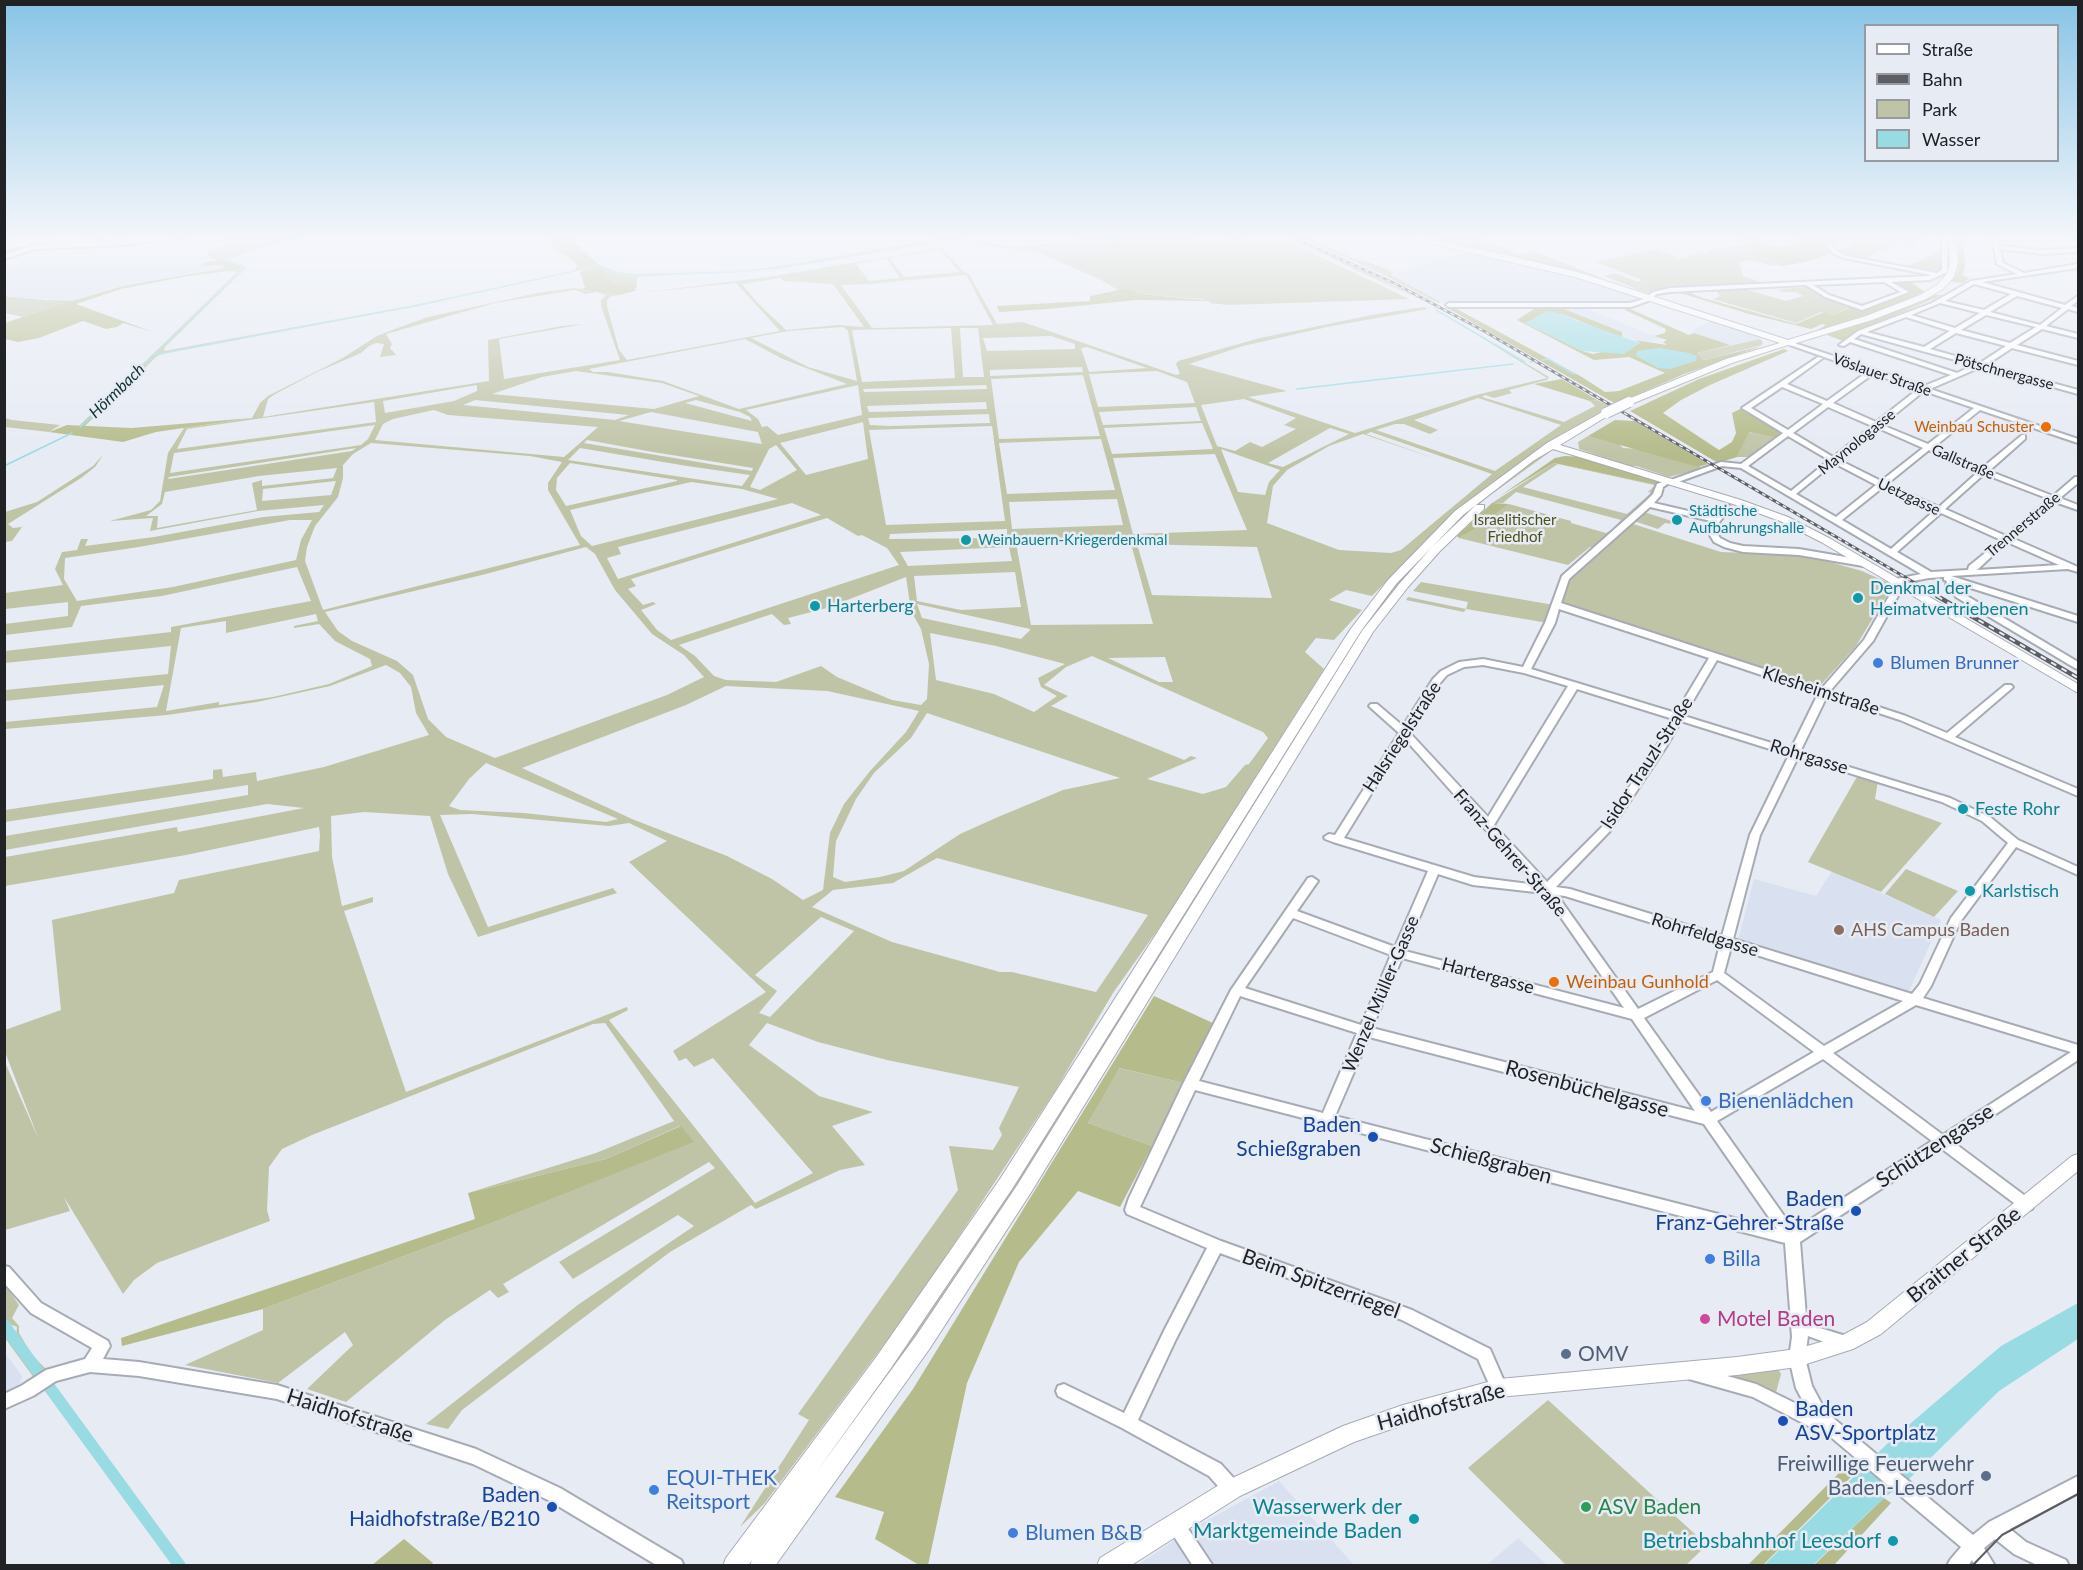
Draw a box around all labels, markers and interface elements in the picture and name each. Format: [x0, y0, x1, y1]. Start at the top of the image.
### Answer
legend [1864, 24, 2059, 162]
text: Straße [1922, 38, 1973, 60]
text: Bahn [1922, 68, 1963, 90]
text: Park [1922, 98, 1957, 120]
text: Wasser [1922, 128, 1980, 150]
street label: Vöslauer Straße [1830, 350, 1934, 400]
street label: Pötschnergasse [1952, 350, 2056, 394]
water label: Hörmbach [85, 360, 149, 422]
street label: Maynologasse [1815, 406, 1899, 478]
place label: Weinbau Schuster [1914, 418, 2034, 436]
marker: Weinbau Schuster [2039, 420, 2053, 434]
street label: Gallstraße [1929, 441, 1997, 483]
street label: Uetzgasse [1875, 475, 1943, 519]
street label: Trennerstraße [1982, 489, 2064, 561]
place label: Städtische Aufbahrungshalle [1689, 502, 1804, 537]
park label: Israelitischer Friedhof [1474, 511, 1556, 546]
marker: Städtische Aufbahrungshalle [1670, 513, 1684, 527]
place label: Weinbauern-Kriegerdenkmal [978, 531, 1167, 549]
marker: Weinbauern-Kriegerdenkmal [959, 533, 973, 547]
place label: Denkmal der Heimatvertriebenen [1870, 577, 2028, 620]
marker: Denkmal der Heimatvertriebenen [1851, 591, 1865, 605]
place label: Harterberg [827, 595, 914, 617]
marker: Harterberg [808, 599, 822, 613]
place label: Blumen Brunner [1890, 652, 2019, 674]
marker: Blumen Brunner [1871, 656, 1885, 670]
street label: Klesheimstraße [1760, 662, 1882, 720]
street label: Halsriegelstraße [1358, 678, 1446, 796]
street label: Isidor Trauzl-Straße [1596, 693, 1698, 833]
street label: Rohrgasse [1767, 735, 1851, 779]
street label: Franz-Gehrer-Straße [1449, 785, 1571, 921]
place label: Feste Rohr [1975, 798, 2060, 820]
marker: Feste Rohr [1956, 802, 1970, 816]
place label: Karlstisch [1982, 880, 2059, 902]
marker: Karlstisch [1963, 884, 1977, 898]
street label: Rohrfeldgasse [1649, 908, 1761, 962]
street label: Wenzel Müller-Gasse [1338, 912, 1424, 1076]
place label: AHS Campus Baden [1851, 919, 2010, 941]
marker: AHS Campus Baden [1832, 923, 1846, 937]
street label: Hartergasse [1440, 953, 1536, 999]
place label: Weinbau Gunhold [1566, 971, 1709, 993]
marker: Weinbau Gunhold [1547, 975, 1561, 989]
street label: Rosenbüchelgasse [1503, 1055, 1671, 1123]
place label: Bienenlädchen [1718, 1088, 1854, 1114]
marker: Bienenlädchen [1699, 1094, 1713, 1108]
street label: Schützengasse [1872, 1099, 1998, 1193]
place label: Baden Schießgraben [1236, 1112, 1361, 1162]
marker: Baden Schießgraben [1366, 1130, 1380, 1144]
street label: Schießgraben [1428, 1133, 1554, 1189]
place label: Baden Franz-Gehrer-Straße [1655, 1186, 1844, 1236]
street label: Braitner Straße [1902, 1201, 2026, 1309]
marker: Baden Franz-Gehrer-Straße [1849, 1204, 1863, 1218]
street label: Beim Spitzerriegel [1239, 1244, 1403, 1324]
place label: Billa [1722, 1246, 1761, 1272]
marker: Billa [1703, 1252, 1717, 1266]
place label: Motel Baden [1717, 1306, 1835, 1332]
marker: Motel Baden [1698, 1312, 1712, 1326]
place label: OMV [1578, 1341, 1629, 1367]
marker: OMV [1559, 1347, 1573, 1361]
street label: Haidhofstraße [1374, 1378, 1508, 1436]
street label: Haidhofstraße [284, 1384, 416, 1448]
place label: Baden ASV-Sportplatz [1795, 1396, 1936, 1446]
marker: Baden ASV-Sportplatz [1776, 1414, 1790, 1428]
place label: Freiwillige Feuerwehr Baden-Leesdorf [1777, 1451, 1974, 1501]
place label: EQUI-THEK Reitsport [666, 1465, 777, 1515]
marker: Freiwillige Feuerwehr Baden-Leesdorf [1979, 1469, 1993, 1483]
place label: Baden Haidhofstraße/B210 [349, 1482, 540, 1532]
marker: EQUI-THEK Reitsport [647, 1483, 661, 1497]
place label: Wasserwerk der Marktgemeinde Baden [1193, 1494, 1402, 1544]
place label: ASV Baden [1598, 1494, 1701, 1520]
marker: Baden Haidhofstraße/B210 [545, 1500, 559, 1514]
marker: ASV Baden [1579, 1500, 1593, 1514]
marker: Wasserwerk der Marktgemeinde Baden [1407, 1512, 1421, 1526]
place label: Blumen B&B [1025, 1520, 1143, 1546]
marker: Blumen B&B [1006, 1526, 1020, 1540]
place label: Betriebsbahnhof Leesdorf [1643, 1528, 1881, 1554]
marker: Betriebsbahnhof Leesdorf [1886, 1534, 1900, 1548]

